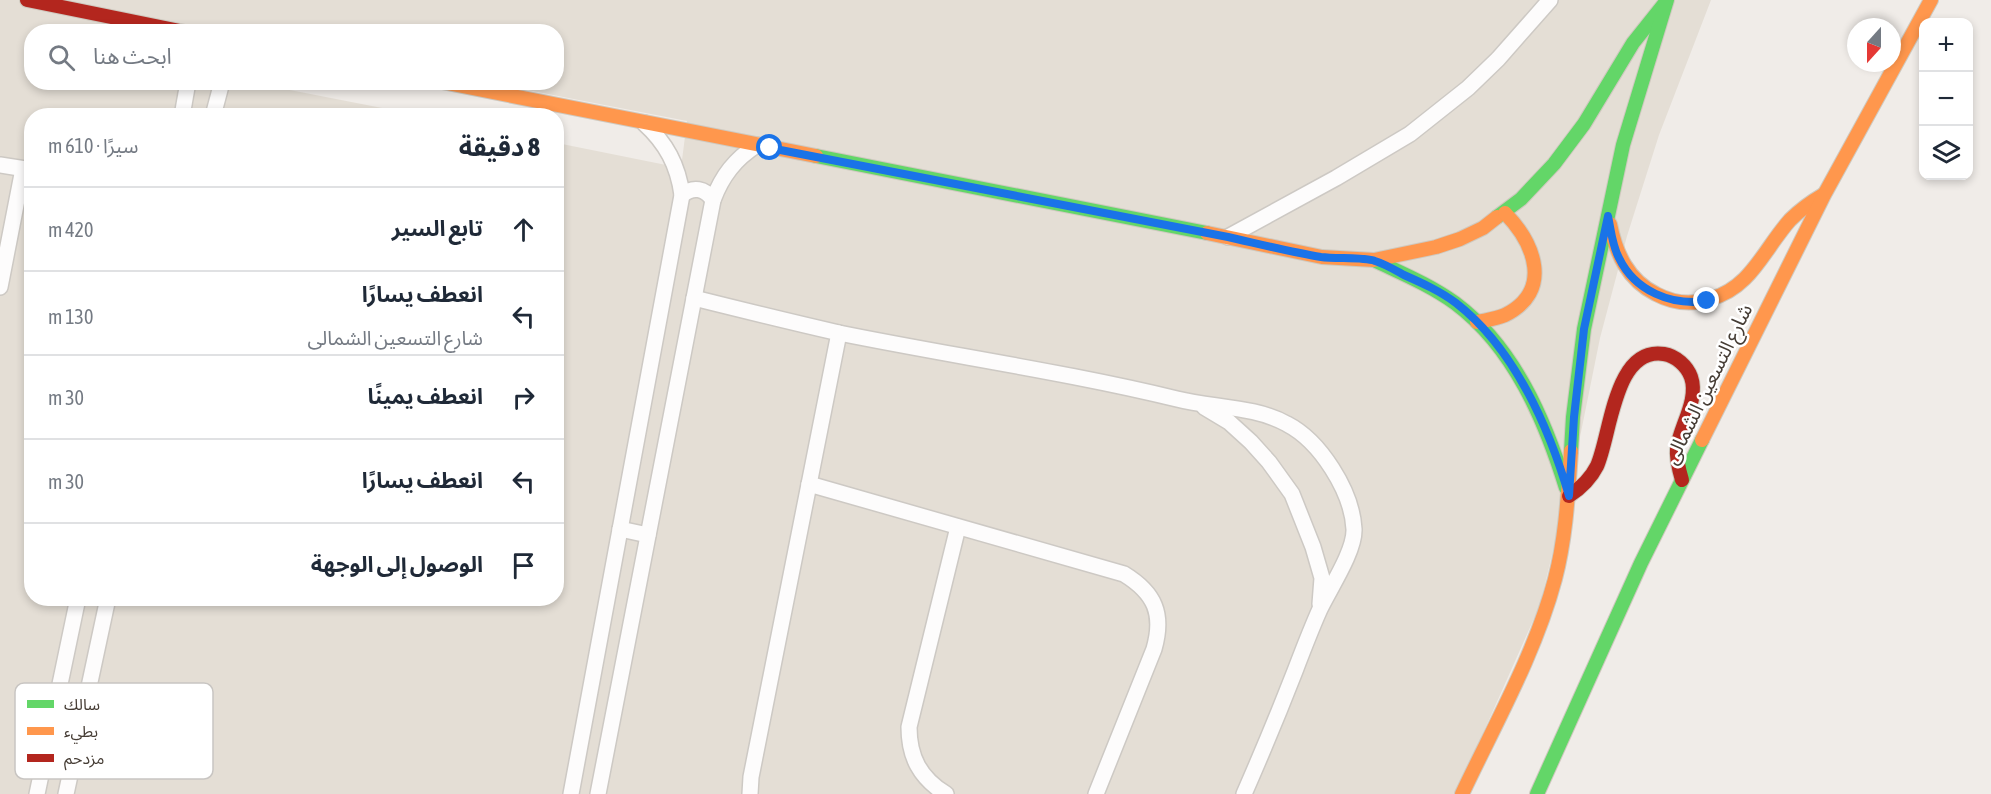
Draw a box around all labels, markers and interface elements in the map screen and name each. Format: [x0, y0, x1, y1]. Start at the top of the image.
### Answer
north arrow [1847, 18, 1901, 72]
map controls [1919, 18, 1973, 180]
button: + [1919, 18, 1973, 72]
search box [24, 24, 564, 90]
icon: search [45, 41, 78, 74]
text: ابحث هنا [93, 43, 172, 69]
button: − [1919, 72, 1973, 126]
button: layers [1919, 126, 1973, 180]
text: 8 دقيقة [459, 132, 540, 162]
text: سيرًا · 610 m [48, 134, 138, 157]
route start [756, 134, 782, 160]
icon: ahead [507, 213, 540, 246]
text: تابع السير [392, 215, 483, 241]
text: 420 m [48, 218, 93, 241]
text: انعطف يسارًا [362, 281, 483, 307]
route end [1693, 287, 1719, 313]
icon: left [507, 300, 540, 333]
street label: شارع التسعين الشمالى [1659, 300, 1760, 470]
text: 130 m [48, 305, 93, 328]
text: شارع التسعين الشمالى [307, 326, 483, 349]
icon: right [507, 381, 540, 414]
text: انعطف يمينًا [367, 383, 483, 409]
text: 30 m [48, 386, 84, 409]
icon: left [507, 465, 540, 498]
text: انعطف يسارًا [362, 467, 483, 493]
text: 30 m [48, 470, 84, 493]
icon: arrive [507, 549, 540, 582]
text: الوصول إلى الوجهة [311, 551, 483, 577]
legend [15, 683, 213, 779]
text: سالك [64, 695, 100, 713]
text: بطيء [64, 722, 98, 744]
text: مزدحم [64, 749, 104, 771]

